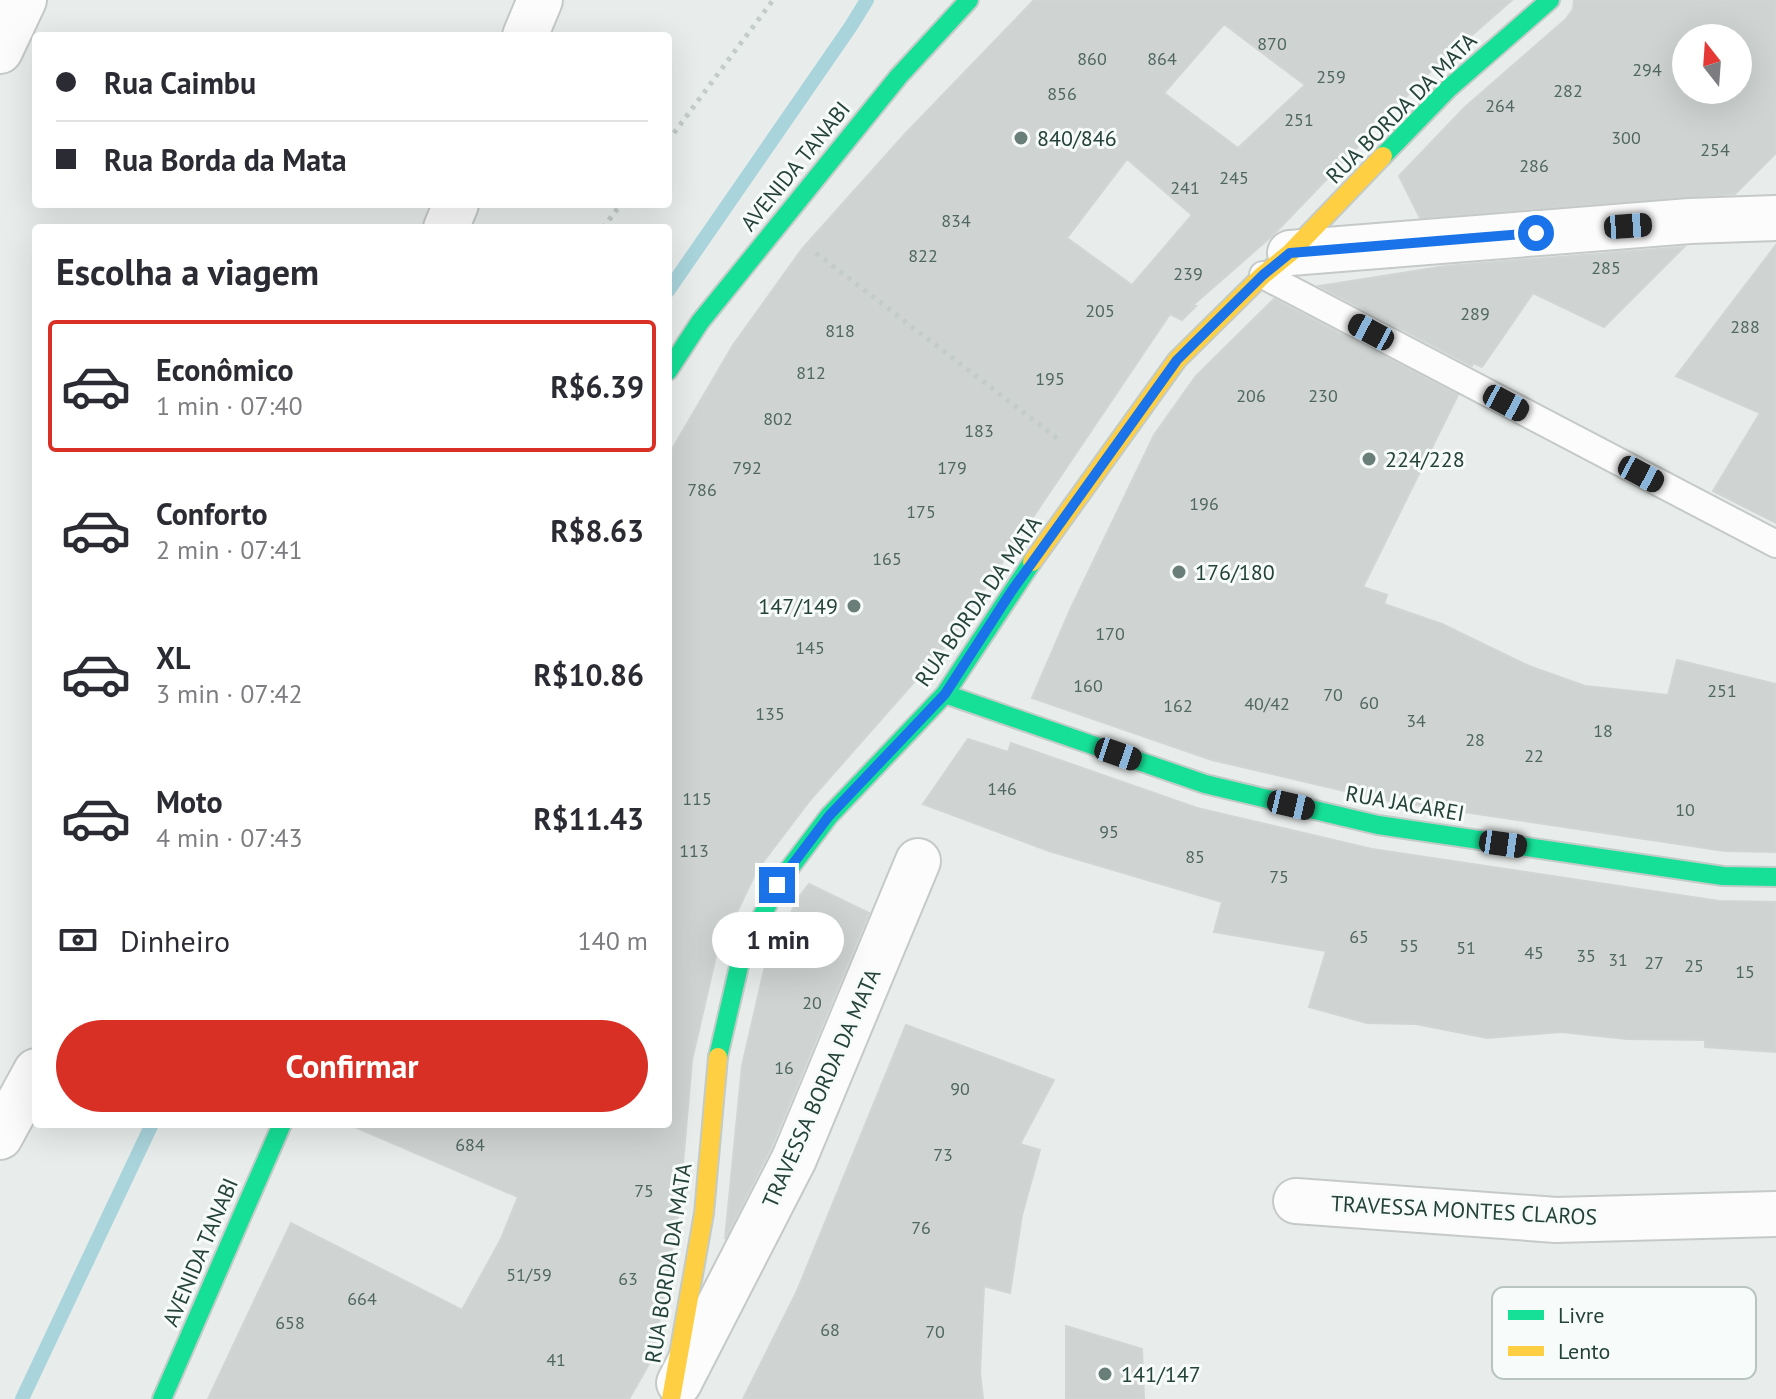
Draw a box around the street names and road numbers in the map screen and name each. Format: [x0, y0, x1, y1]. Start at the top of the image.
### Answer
street label: RUA BORDA DA MATA [1320, 27, 1482, 189]
street label: AVENIDA TANABI [734, 95, 856, 237]
street label: RUA BORDA DA MATA [909, 510, 1047, 692]
street label: RUA JACAREI [1343, 779, 1467, 827]
street label: TRAVESSA BORDA DA MATA [756, 964, 886, 1212]
street label: RUA BORDA DA MATA [638, 1161, 698, 1365]
street label: AVENIDA TANABI [156, 1173, 244, 1331]
street label: TRAVESSA MONTES CLAROS [1330, 1189, 1598, 1231]

